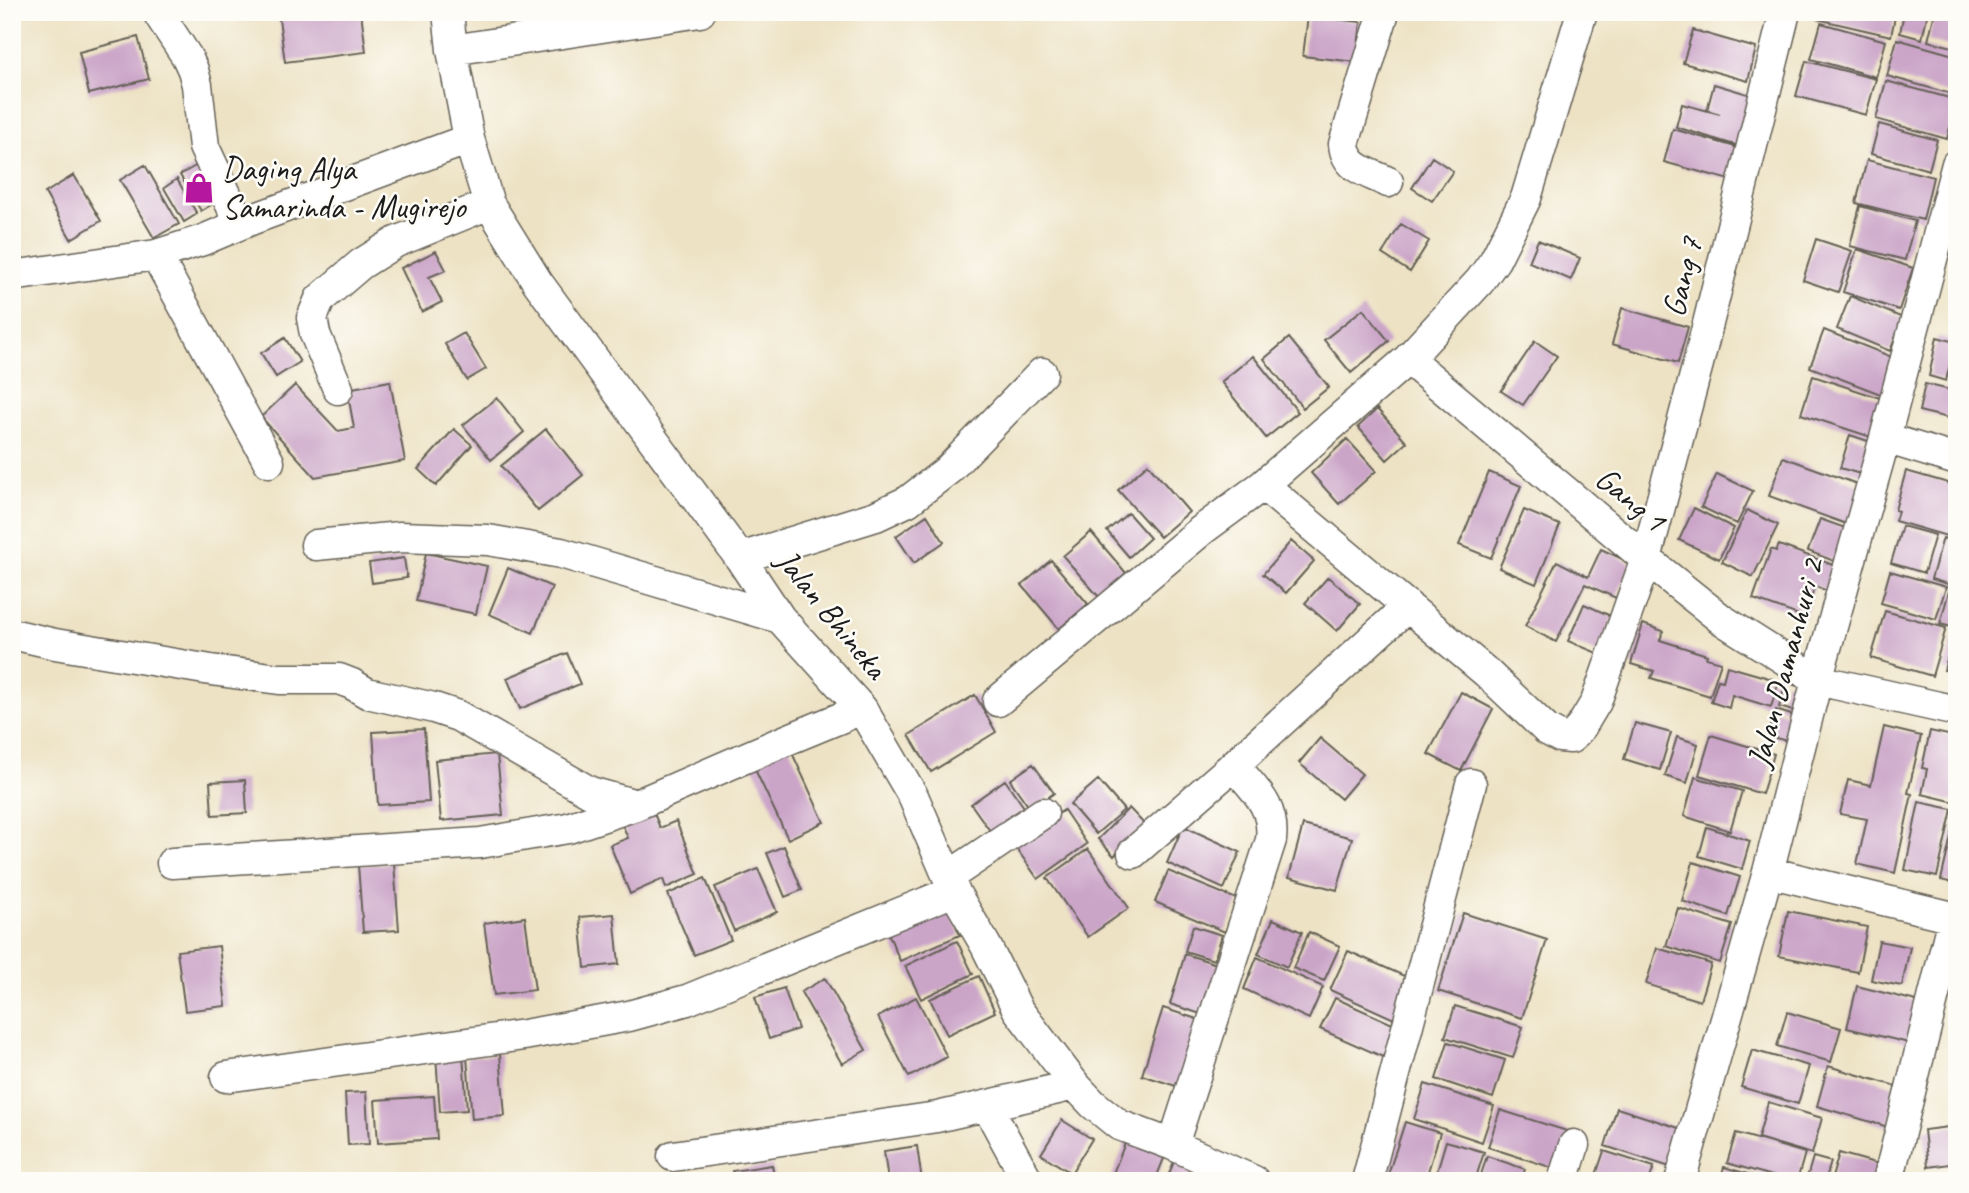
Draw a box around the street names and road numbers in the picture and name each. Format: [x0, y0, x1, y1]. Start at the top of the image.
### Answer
street label: Gang 7 [1652, 231, 1713, 321]
street label: Gang 1 [1587, 457, 1677, 542]
street label: Jalan Bhineka [766, 539, 898, 689]
street label: Jalan Damanhuri 2 [1736, 551, 1834, 774]

